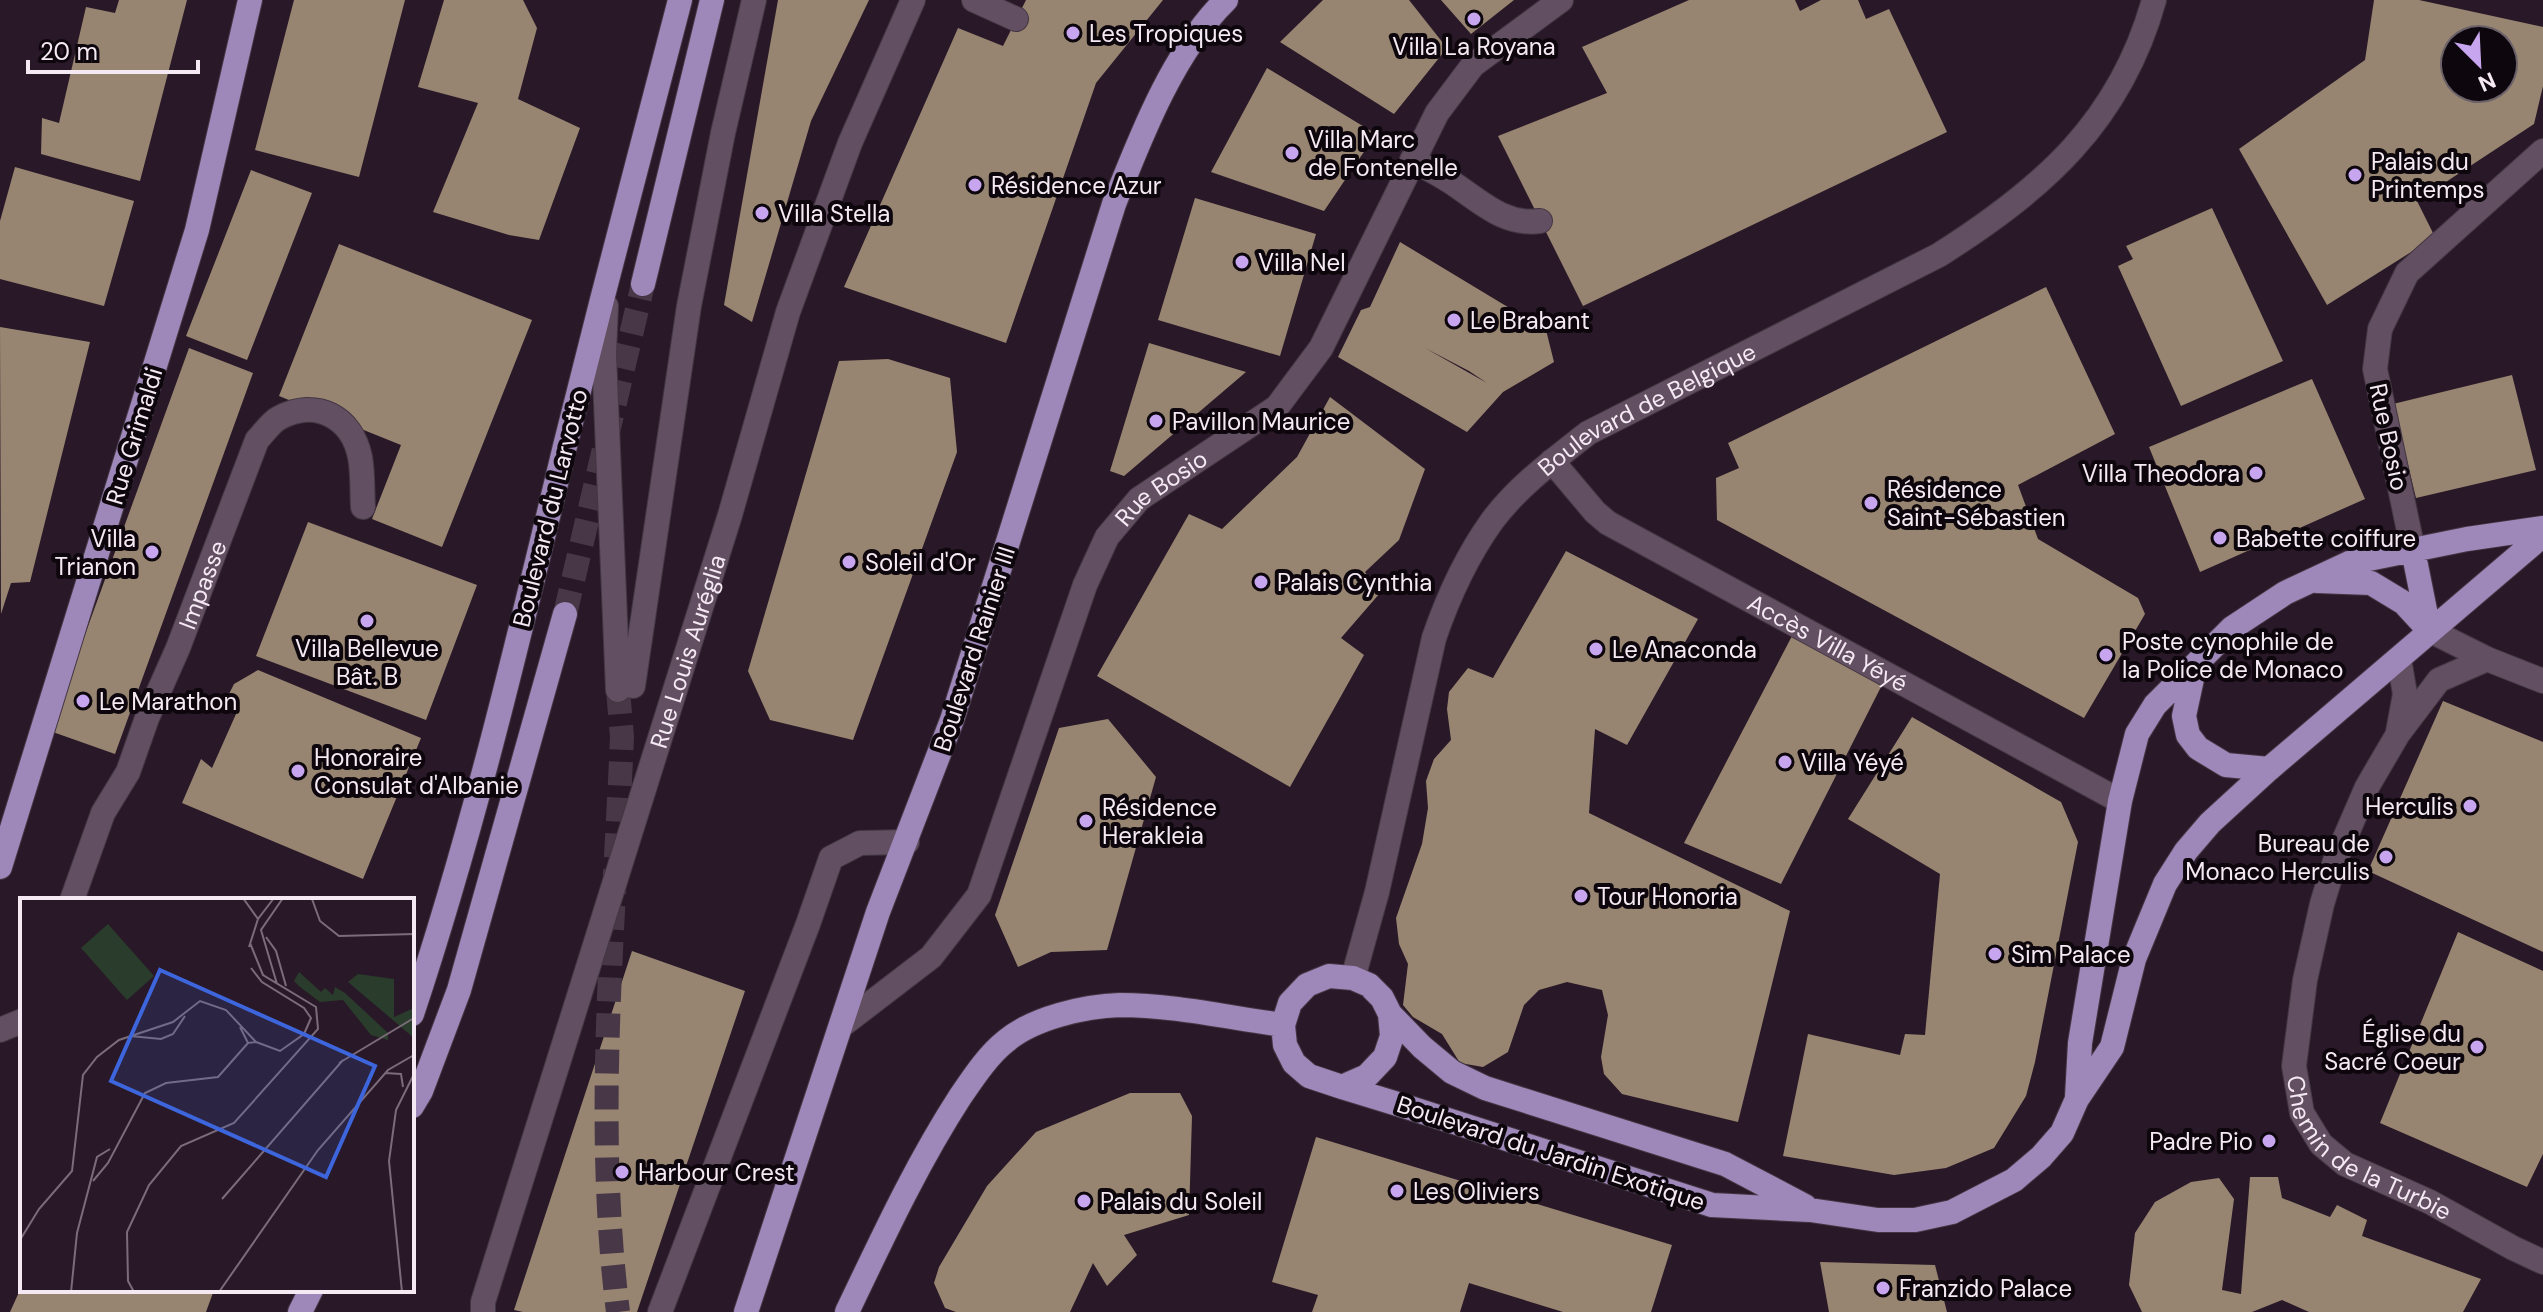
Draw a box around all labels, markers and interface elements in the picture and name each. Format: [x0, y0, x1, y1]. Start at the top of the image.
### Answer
marker: Villa La Royana [1465, 10, 1483, 28]
place label: Les Tropiques [1089, 18, 1243, 49]
scale bar [28, 24, 198, 74]
marker: Les Tropiques [1064, 24, 1082, 42]
north arrow [2439, 24, 2519, 104]
place label: Villa La Royana [1392, 31, 1556, 62]
text: 20 m [40, 36, 98, 67]
text: N [2474, 65, 2500, 98]
place label: Villa Marc de Fontenelle [1308, 124, 1458, 183]
marker: Villa Marc de Fontenelle [1283, 144, 1301, 162]
place label: Palais du Printemps [2371, 146, 2485, 205]
marker: Palais du Printemps [2346, 166, 2364, 184]
place label: Résidence Azur [991, 170, 1162, 201]
marker: Résidence Azur [966, 176, 984, 194]
place label: Villa Stella [778, 198, 890, 229]
marker: Villa Stella [753, 204, 771, 222]
place label: Villa Nel [1258, 247, 1346, 278]
marker: Villa Nel [1233, 253, 1251, 271]
place label: Le Brabant [1470, 305, 1590, 336]
marker: Le Brabant [1445, 311, 1463, 329]
street label: Boulevard de Belgique [1531, 335, 1761, 483]
street label: Rue Grimaldi [98, 364, 170, 508]
street label: Rue Bosio [2363, 381, 2415, 493]
street label: Boulevard du Larvotto [505, 386, 595, 630]
place label: Pavillon Maurice [1172, 406, 1350, 437]
marker: Pavillon Maurice [1147, 412, 1165, 430]
street label: Rue Bosio [1108, 443, 1213, 532]
place label: Villa Theodora [2082, 458, 2240, 489]
marker: Villa Theodora [2247, 464, 2265, 482]
place label: Résidence Saint-Sébastien [1887, 474, 2066, 533]
marker: Résidence Saint-Sébastien [1862, 494, 1880, 512]
place label: Villa Trianon [54, 523, 136, 582]
place label: Babette coiffure [2236, 523, 2416, 554]
marker: Babette coiffure [2211, 529, 2229, 547]
street label: Impasse [171, 536, 233, 634]
street label: Boulevard Rainier III [926, 542, 1022, 756]
marker: Villa Trianon [143, 543, 161, 561]
place label: Soleil d'Or [865, 547, 976, 578]
street label: Rue Louis Auréglia [642, 551, 732, 752]
marker: Soleil d'Or [840, 553, 858, 571]
place label: Palais Cynthia [1277, 567, 1432, 598]
marker: Palais Cynthia [1252, 573, 1270, 591]
street label: Accès Villa Yéyé [1742, 586, 1913, 698]
marker: Villa Bellevue Bât. B [358, 612, 376, 630]
place label: Poste cynophile de la Police de Monaco [2122, 626, 2343, 685]
place label: Villa Bellevue Bât. B [295, 633, 439, 692]
place label: Le Anaconda [1612, 634, 1757, 665]
marker: Le Anaconda [1587, 640, 1605, 658]
marker: Poste cynophile de la Police de Monaco [2097, 646, 2115, 664]
place label: Le Marathon [99, 686, 237, 717]
marker: Le Marathon [74, 692, 92, 710]
place label: Honoraire Consulat d'Albanie [314, 742, 519, 801]
place label: Villa Yéyé [1801, 747, 1904, 778]
marker: Villa Yéyé [1776, 753, 1794, 771]
marker: Honoraire Consulat d'Albanie [289, 762, 307, 780]
place label: Herculis [2365, 791, 2454, 822]
place label: Résidence Herakleia [1102, 792, 1217, 851]
marker: Herculis [2461, 797, 2479, 815]
marker: Résidence Herakleia [1077, 812, 1095, 830]
place label: Bureau de Monaco Herculis [2185, 828, 2370, 887]
marker: Bureau de Monaco Herculis [2377, 848, 2395, 866]
place label: Tour Honoria [1597, 881, 1738, 912]
marker: Tour Honoria [1572, 887, 1590, 905]
inset map [20, 898, 414, 1292]
place label: Sim Palace [2011, 939, 2131, 970]
marker: Sim Palace [1986, 945, 2004, 963]
place label: Église du Sacré Coeur [2324, 1018, 2461, 1077]
marker: Église du Sacré Coeur [2468, 1038, 2486, 1056]
street label: Chemin de la Turbie [2280, 1073, 2457, 1226]
street label: Boulevard du Jardin Exotique [1393, 1089, 1709, 1217]
place label: Padre Pio [2149, 1126, 2253, 1157]
marker: Padre Pio [2260, 1132, 2278, 1150]
place label: Harbour Crest [638, 1157, 795, 1188]
marker: Harbour Crest [613, 1163, 631, 1181]
place label: Les Oliviers [1413, 1176, 1540, 1207]
marker: Les Oliviers [1388, 1182, 1406, 1200]
place label: Palais du Soleil [1100, 1186, 1262, 1217]
marker: Palais du Soleil [1075, 1192, 1093, 1210]
place label: Franzido Palace [1899, 1273, 2072, 1304]
marker: Franzido Palace [1874, 1279, 1892, 1297]

